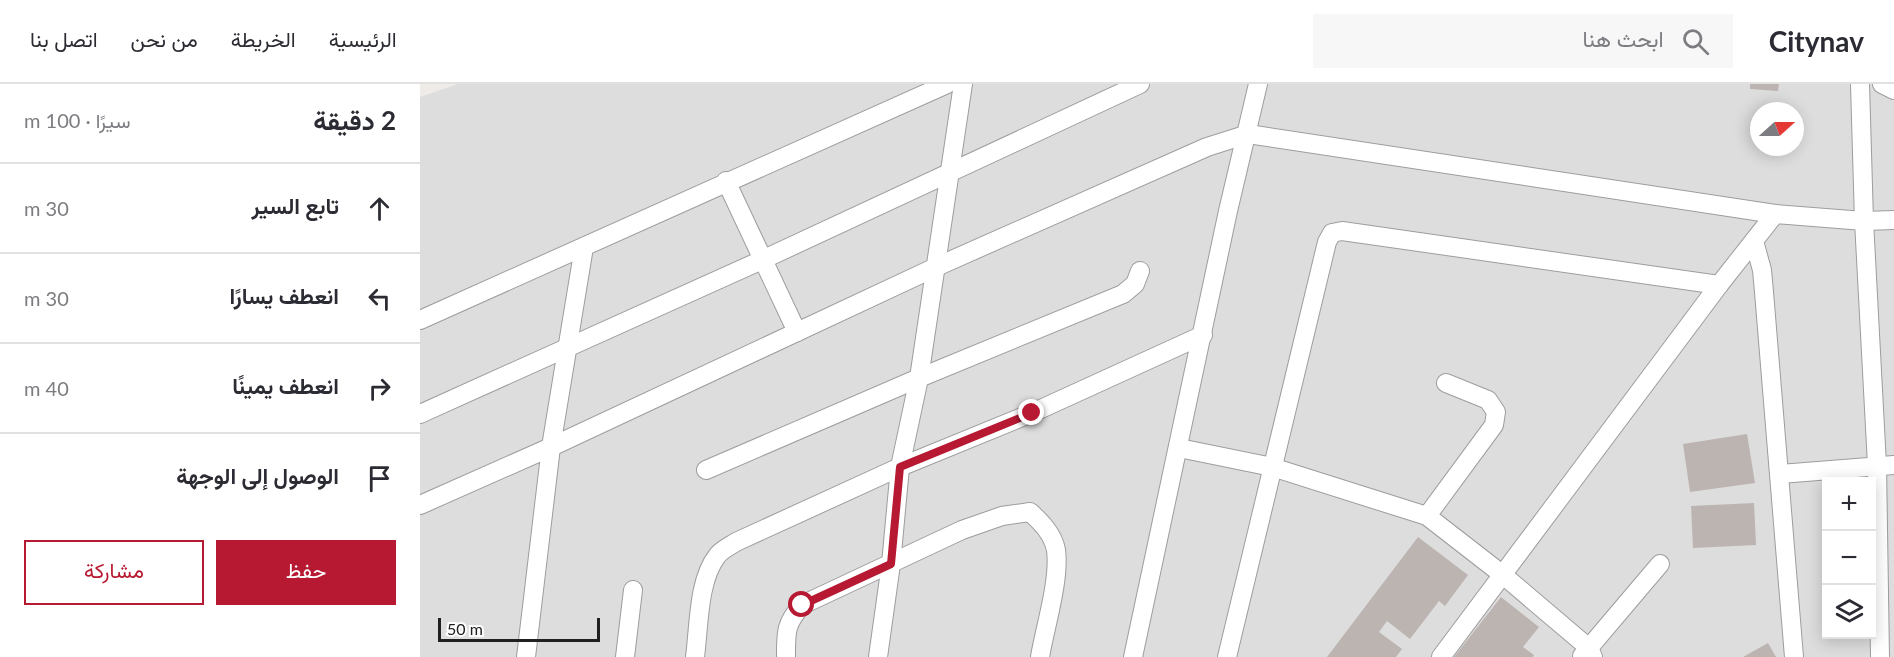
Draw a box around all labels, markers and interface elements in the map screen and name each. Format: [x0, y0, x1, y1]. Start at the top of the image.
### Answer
search box [1313, 14, 1733, 68]
text: Citynav [1769, 24, 1864, 58]
text: ابحث هنا [1583, 25, 1664, 52]
icon: search [1679, 25, 1712, 58]
text: اتصل بنا [30, 26, 98, 51]
text: من نحن [131, 26, 198, 51]
text: الخريطة [231, 26, 296, 51]
text: الرئيسية [329, 26, 397, 51]
north arrow [1750, 102, 1804, 156]
text: 2 دقيقة [313, 104, 396, 136]
text: سيرًا · 100 m [24, 108, 131, 132]
text: تابع السير [252, 192, 339, 219]
icon: ahead [363, 192, 396, 225]
text: 30 m [24, 196, 69, 220]
text: انعطف يسارًا [230, 282, 339, 309]
icon: left [363, 282, 396, 315]
text: 30 m [24, 286, 69, 310]
text: انعطف يمينًا [232, 372, 339, 399]
icon: right [363, 372, 396, 405]
text: 40 m [24, 376, 69, 400]
route end [1018, 399, 1044, 425]
text: الوصول إلى الوجهة [176, 462, 339, 489]
icon: arrive [363, 462, 396, 495]
map controls [1822, 477, 1876, 639]
button: + [1822, 477, 1876, 531]
button: − [1822, 531, 1876, 585]
button: مشاركة [24, 540, 204, 605]
button: حفظ [216, 540, 396, 605]
button: layers [1822, 585, 1876, 639]
route start [788, 591, 814, 617]
scale bar [438, 615, 600, 642]
text: 50 m [447, 619, 483, 638]

